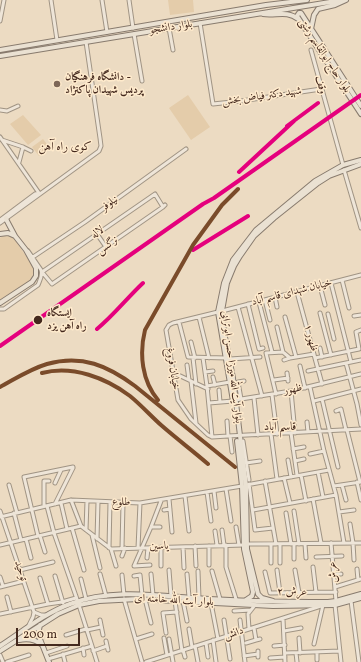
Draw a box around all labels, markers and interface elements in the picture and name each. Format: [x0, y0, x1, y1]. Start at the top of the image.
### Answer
street label: بلوار حاج ابوالقاسم رشتی [295, 16, 353, 96]
street label: بلوار دانشجو [149, 18, 193, 38]
place label: دانشگاه فرهنگیان - پردیس شهیدان پاکنژاد [65, 71, 143, 97]
street label: وقف [311, 74, 329, 96]
marker: دانشگاه فرهنگیان - پردیس شهیدان پاکنژاد [52, 79, 62, 89]
street label: شهید دکتر فیاض بخش [221, 85, 303, 109]
district label: کوی راه آهن [38, 141, 92, 155]
street label: نیلوفر [99, 193, 121, 215]
street label: لاله [89, 224, 107, 242]
street label: نرگس [95, 234, 121, 258]
street label: خیابان شهدای قاسم آباد [250, 277, 334, 309]
place label: ایستگاه راه آهن یزد [47, 307, 87, 333]
street label: بلوار آیت الله میرزا حسن ابوترابی [218, 310, 244, 424]
marker: ایستگاه راه آهن یزد [32, 314, 44, 326]
street label: ظهور ۱ [300, 323, 320, 353]
street label: خیابان فروغ [162, 347, 182, 391]
street label: ظهور [283, 382, 303, 398]
district label: قاسم آباد [264, 421, 296, 435]
street label: طلوع [112, 496, 130, 510]
street label: یاسین [149, 540, 169, 554]
street label: توحید [10, 559, 30, 583]
street label: عرش [326, 561, 342, 583]
street label: عرش ۲ [277, 586, 307, 600]
street label: بلوار آیت الله خامنه ای [134, 592, 214, 610]
scale bar [18, 620, 82, 646]
street label: دانش [222, 625, 246, 643]
text: 200 m [23, 627, 57, 643]

